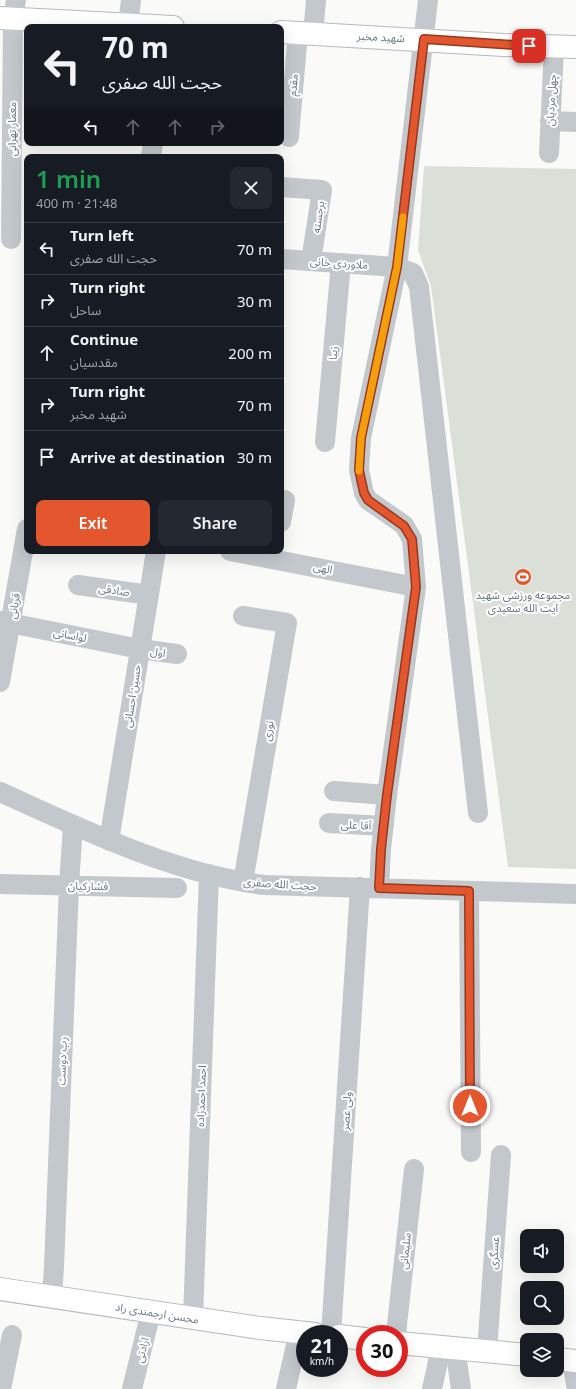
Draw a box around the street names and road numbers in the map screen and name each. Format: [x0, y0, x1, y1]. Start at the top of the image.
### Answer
street label: شهید مخبر [356, 28, 406, 45]
street label: مقدم [284, 73, 302, 97]
street label: چهل مردیان [542, 73, 560, 126]
street label: معمار تهرانی [4, 101, 19, 156]
street label: برجسته [308, 200, 327, 234]
street label: ملاوردی خانی [309, 253, 369, 272]
street label: زیبا [324, 345, 341, 361]
street label: الهی [312, 558, 334, 577]
street label: صادقی [97, 580, 131, 599]
street label: قربانی [4, 592, 23, 620]
street label: لواسانی [52, 624, 88, 645]
street label: اول [149, 643, 167, 660]
street label: حسین احسانی [119, 663, 144, 728]
street label: نوری [258, 719, 277, 742]
street label: آقا علی [340, 816, 372, 833]
street label: حجت الله صفری [243, 873, 318, 894]
street label: فشارکیان [68, 878, 108, 893]
street label: رب دوست [53, 1036, 70, 1086]
street label: احمد احمدزاده [192, 1065, 209, 1127]
street label: ولی عصر [337, 1091, 354, 1132]
street label: سلیمانی [395, 1232, 414, 1270]
street label: عسگری [485, 1235, 502, 1270]
street label: محسن ارجمندی راد [114, 1298, 200, 1327]
street label: ارادتی [131, 1336, 152, 1364]

